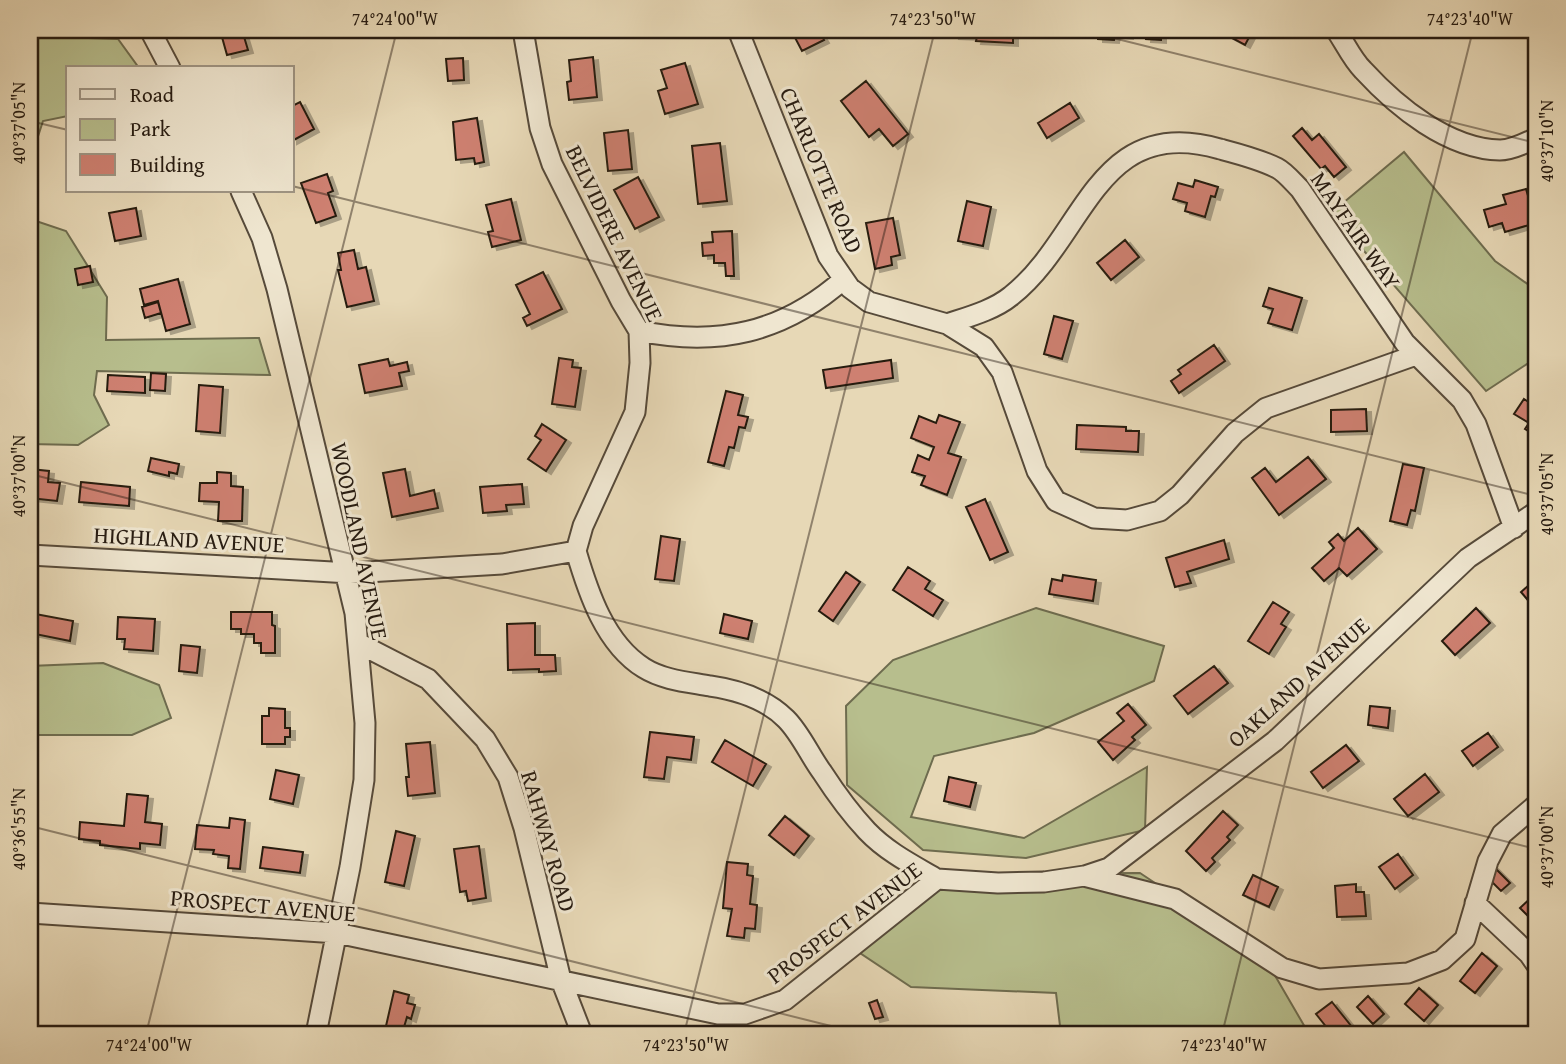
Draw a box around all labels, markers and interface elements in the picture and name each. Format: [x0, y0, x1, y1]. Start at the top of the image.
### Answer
text: 74°24'00"W [352, 5, 439, 32]
text: 74°23'50"W [890, 5, 977, 32]
text: 74°23'40"W [1427, 5, 1514, 32]
legend [66, 66, 294, 192]
text: Road [130, 79, 175, 110]
text: 40°37'05"N [5, 81, 32, 164]
street label: CHARLOTTE ROAD [772, 82, 872, 258]
text: 40°37'10"N [1533, 99, 1560, 182]
text: Park [130, 113, 171, 144]
street label: BELVIDERE AVENUE [558, 139, 672, 327]
text: Building [130, 149, 205, 180]
street label: MAYFAIR WAY [1303, 164, 1409, 296]
text: 40°37'00"N [5, 434, 32, 517]
street label: WOODLAND AVENUE [323, 439, 397, 643]
text: 40°37'05"N [1533, 452, 1560, 535]
street label: HIGHLAND AVENUE [93, 518, 285, 560]
street label: OAKLAND AVENUE [1220, 609, 1376, 755]
street label: RAHWAY ROAD [513, 767, 585, 915]
text: 40°36'55"N [5, 787, 32, 870]
text: 40°37'00"N [1533, 805, 1560, 888]
street label: PROSPECT AVENUE [760, 853, 928, 991]
street label: PROSPECT AVENUE [169, 880, 357, 930]
text: 74°24'00"W [106, 1031, 193, 1058]
text: 74°23'50"W [643, 1031, 730, 1058]
text: 74°23'40"W [1181, 1031, 1268, 1058]

